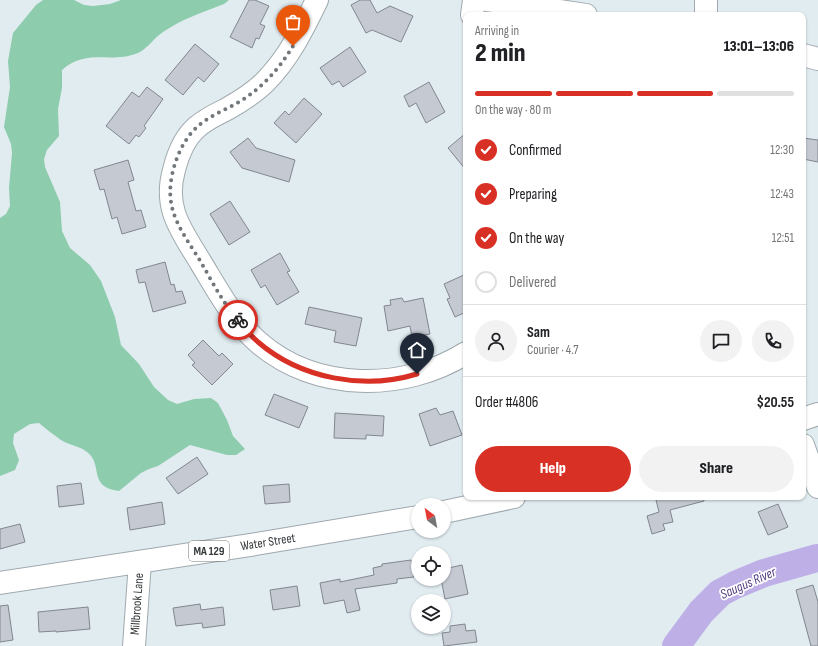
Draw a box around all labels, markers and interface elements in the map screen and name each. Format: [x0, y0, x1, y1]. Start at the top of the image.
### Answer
pin [276, 5, 310, 46]
icon: bag [282, 11, 304, 33]
text: Arriving in [475, 23, 519, 39]
text: 13:01–13:06 [724, 37, 794, 56]
text: 2 min [475, 38, 525, 69]
text: On the way · 80 m [475, 102, 551, 118]
icon: check [475, 139, 497, 161]
text: Confirmed [509, 141, 562, 160]
text: 12:30 [770, 142, 794, 158]
icon: check [475, 183, 497, 205]
text: Preparing [509, 185, 557, 204]
text: 12:43 [771, 186, 794, 202]
icon: check [475, 227, 497, 249]
text: On the way [509, 229, 564, 248]
text: 12:51 [772, 230, 794, 246]
text: Delivered [509, 273, 556, 292]
courier [218, 300, 258, 340]
icon: bike [227, 309, 249, 331]
button: person [475, 320, 517, 362]
button: chat [700, 320, 742, 362]
button: phone [752, 320, 794, 362]
text: Sam [527, 323, 550, 342]
pin [400, 333, 434, 374]
icon: home [406, 339, 428, 361]
text: Courier · 4.7 [527, 342, 579, 358]
text: Order #4806 [475, 393, 538, 412]
text: $20.55 [756, 393, 794, 412]
button: Help [475, 446, 631, 492]
button: Share [639, 446, 794, 492]
north arrow [411, 498, 451, 538]
map controls [411, 498, 451, 634]
street label: Water Street [239, 530, 297, 554]
road number: MA 129 [189, 541, 229, 561]
button: locate [411, 546, 451, 586]
water label: Saugus River [717, 563, 779, 603]
street label: Millbrook Lane [127, 572, 147, 636]
button: layers [411, 594, 451, 634]

